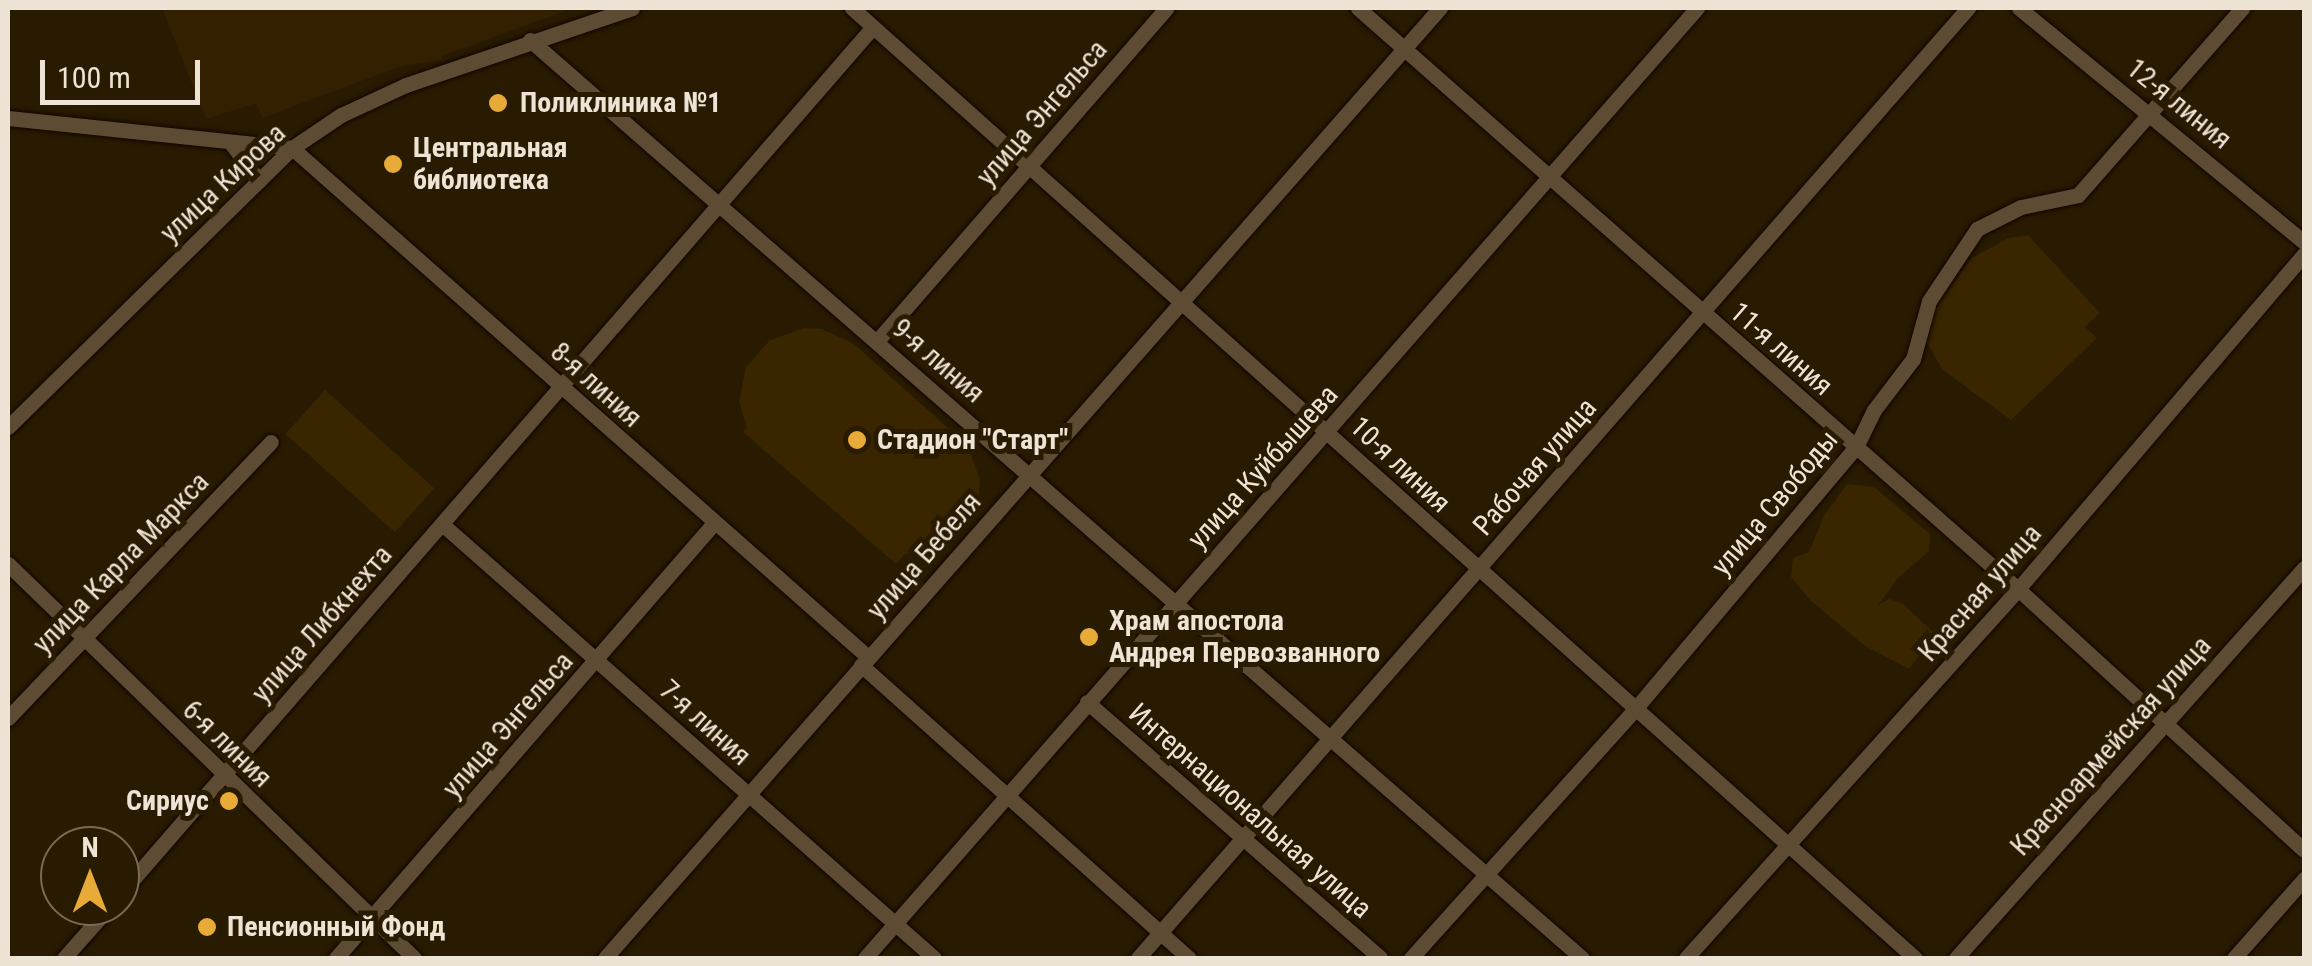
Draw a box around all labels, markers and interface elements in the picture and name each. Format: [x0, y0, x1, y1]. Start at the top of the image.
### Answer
street label: улица Энгельса [970, 33, 1114, 193]
scale bar [45, 40, 205, 102]
street label: 12-я линия [2120, 52, 2238, 156]
text: 100 m [57, 60, 131, 95]
place label: Поликлиника №1 [520, 86, 721, 120]
marker: Поликлиника №1 [485, 90, 511, 116]
street label: улица Кирова [153, 116, 293, 250]
place label: Центральная библиотека [413, 131, 568, 197]
marker: Центральная библиотека [382, 153, 404, 175]
street label: 11-я линия [1723, 295, 1839, 403]
street label: 9-я линия [885, 312, 991, 410]
street label: 8-я линия [543, 335, 649, 435]
street label: улица Куйбышева [1181, 378, 1345, 556]
street label: Рабочая улица [1466, 391, 1604, 543]
street label: 10-я линия [1343, 410, 1457, 520]
place label: Стадион "Старт" [877, 423, 1068, 457]
street label: улица Свободы [1705, 424, 1845, 582]
marker: Стадион "Старт" [846, 429, 868, 451]
street label: улица Карла Маркса [26, 465, 216, 661]
street label: улица Бебеля [860, 486, 988, 626]
street label: Красная улица [1911, 517, 2049, 669]
street label: улица Либкнехта [245, 539, 399, 709]
place label: Храм апостола Андрея Первозванного [1109, 604, 1380, 670]
marker: Храм апостола Андрея Первозванного [1078, 626, 1100, 648]
street label: Красноармейская улица [2003, 629, 2219, 863]
street label: улица Энгельса [436, 645, 580, 805]
street label: 7-я линия [652, 673, 758, 773]
street label: 6-я линия [175, 693, 279, 795]
street label: Интернациональная улица [1122, 696, 1378, 926]
place label: Сириус [126, 784, 209, 818]
marker: Сириус [218, 790, 240, 812]
north arrow [40, 826, 140, 926]
text: N [81, 831, 99, 864]
place label: Пенсионный Фонд [227, 910, 445, 944]
marker: Пенсионный Фонд [196, 916, 218, 938]

